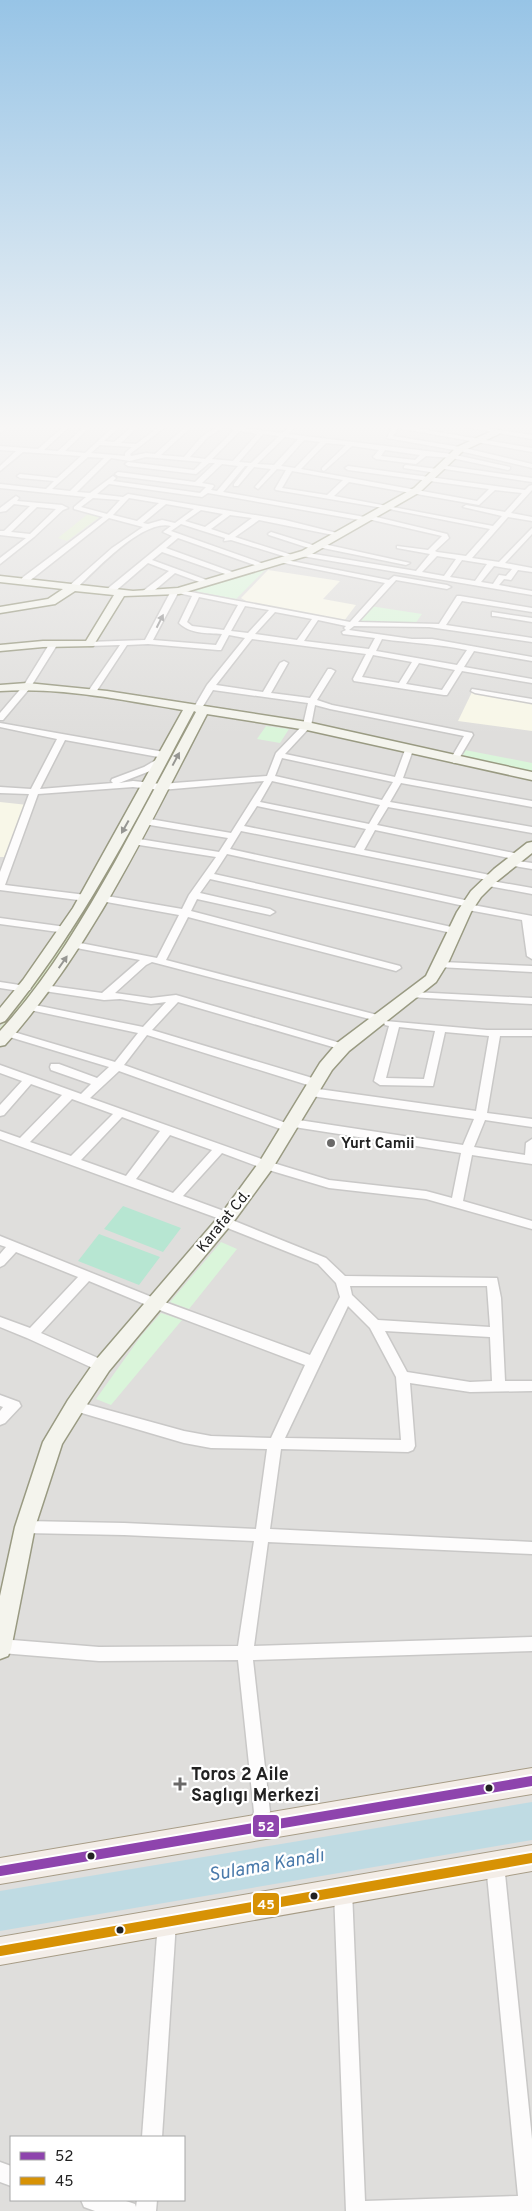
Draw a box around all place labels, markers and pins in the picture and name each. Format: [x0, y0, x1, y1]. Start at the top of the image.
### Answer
place label: Yurt Camii [341, 1135, 414, 1154]
marker: Yurt Camii [325, 1137, 337, 1149]
place label: Toros 2 Aile Saglıgı Merkezi [191, 1764, 319, 1808]
marker: Toros 2 Aile Saglıgı Merkezi [173, 1777, 187, 1791]
unlabelled marker [484, 1783, 494, 1793]
unlabelled marker [86, 1851, 96, 1861]
unlabelled marker [309, 1891, 319, 1901]
unlabelled marker [115, 1925, 125, 1935]

